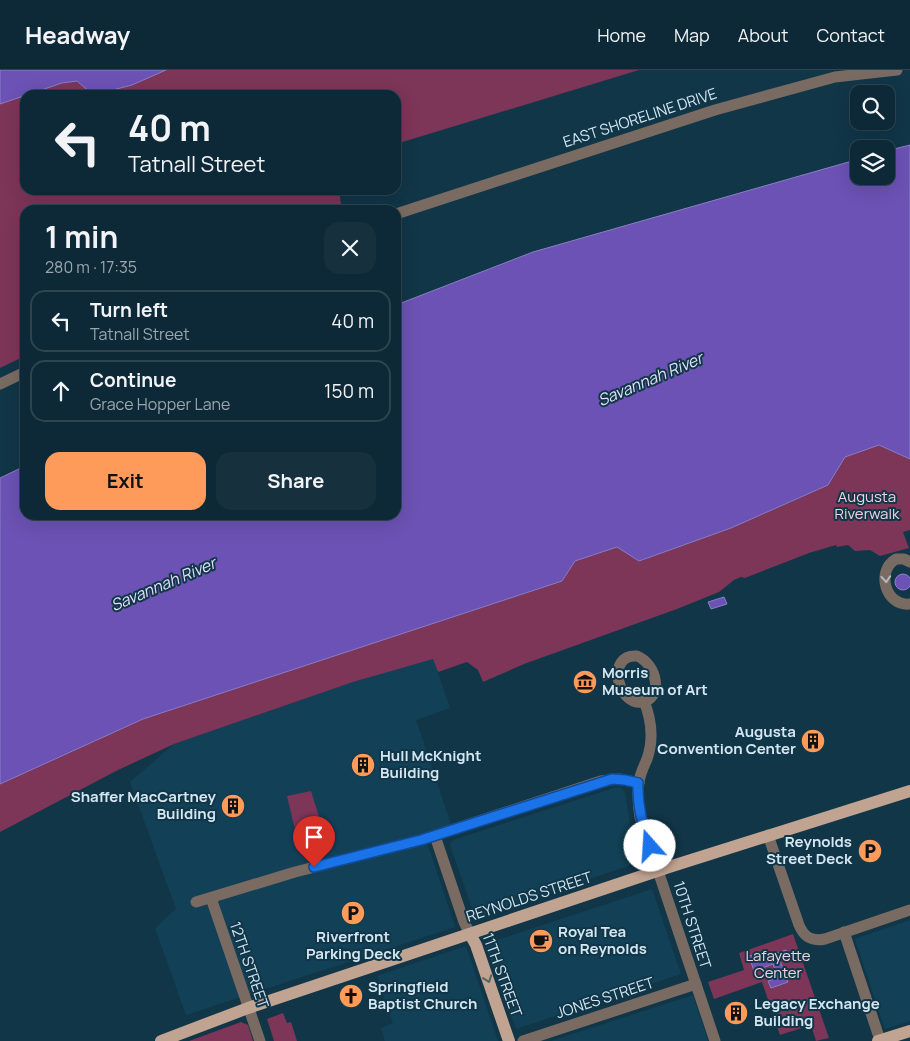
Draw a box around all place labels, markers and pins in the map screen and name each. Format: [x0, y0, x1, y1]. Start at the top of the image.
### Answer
place label: Morris Museum of Art [602, 662, 708, 700]
museum icon: Morris Museum of Art [572, 669, 598, 695]
place label: Augusta Convention Center [657, 721, 796, 759]
building icon: Augusta Convention Center [800, 728, 826, 754]
place label: Hull McKnight Building [380, 745, 482, 783]
building icon: Hull McKnight Building [350, 752, 376, 778]
place label: Shaffer MacCartney Building [71, 786, 217, 824]
building icon: Shaffer MacCartney Building [220, 793, 246, 819]
pin [293, 816, 335, 867]
place label: Reynolds Street Deck [766, 831, 853, 869]
parking icon: Reynolds Street Deck [857, 838, 883, 864]
parking icon: Riverfront Parking Deck [340, 900, 366, 926]
place label: Royal Tea on Reynolds [558, 921, 647, 959]
place label: Riverfront Parking Deck [306, 926, 401, 964]
cafe icon: Royal Tea on Reynolds [528, 928, 554, 954]
place label: Springfield Baptist Church [368, 976, 477, 1014]
church icon: Springfield Baptist Church [338, 983, 364, 1009]
place label: Legacy Exchange Building [754, 993, 880, 1031]
building icon: Legacy Exchange Building [723, 1000, 749, 1026]

